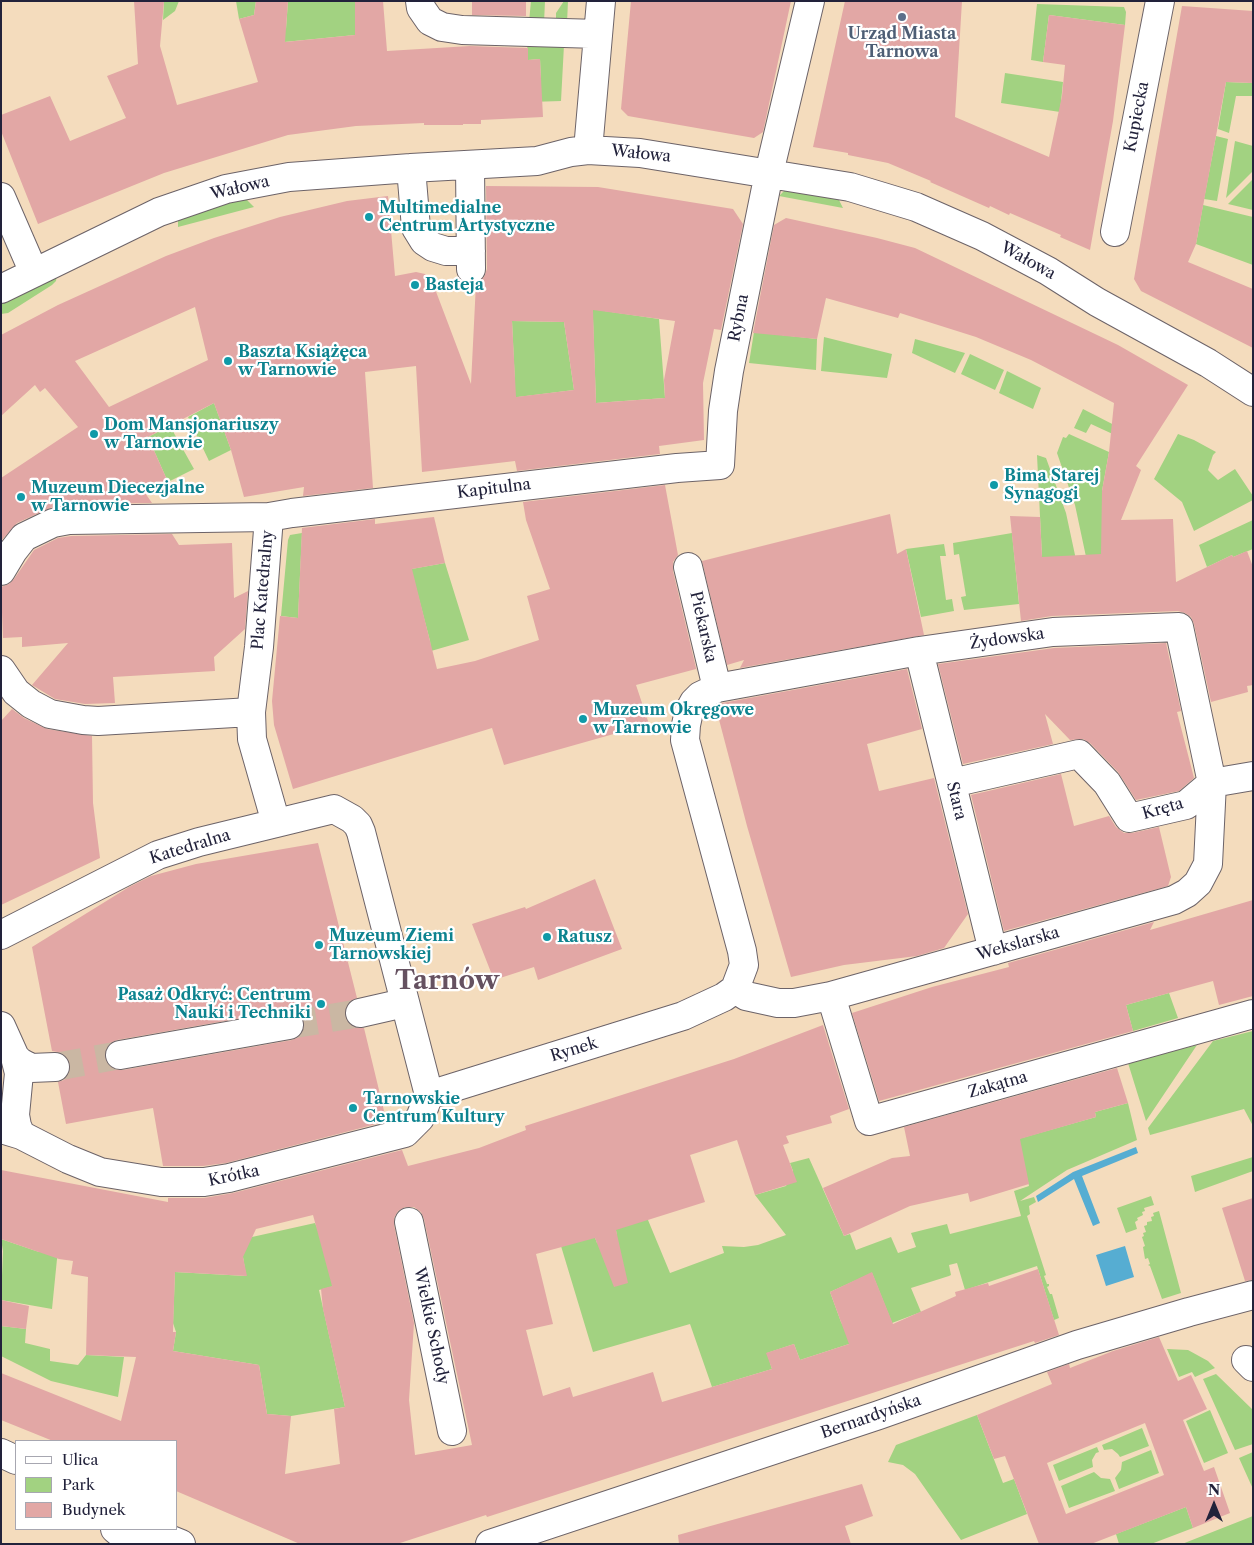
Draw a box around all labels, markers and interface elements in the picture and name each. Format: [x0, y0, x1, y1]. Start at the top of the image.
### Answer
marker: Urząd Miasta Tarnowa [896, 11, 908, 23]
place label: Urząd Miasta Tarnowa [848, 24, 956, 62]
street label: Kupiecka [1121, 80, 1153, 154]
street label: Wałowa [610, 141, 672, 167]
street label: Wałowa [209, 172, 271, 204]
place label: Multimedialne Centrum Artystyczne [379, 198, 555, 236]
marker: Multimedialne Centrum Artystyczne [363, 211, 375, 223]
street label: Wałowa [997, 238, 1059, 284]
place label: Basteja [425, 275, 484, 295]
marker: Basteja [409, 279, 421, 291]
street label: Rybna [725, 293, 753, 343]
place label: Baszta Książęca w Tarnowie [238, 342, 367, 380]
marker: Baszta Książęca w Tarnowie [222, 355, 234, 367]
place label: Dom Mansjonariuszy w Tarnowie [104, 415, 279, 453]
marker: Dom Mansjonariuszy w Tarnowie [88, 428, 100, 440]
place label: Bima Starej Synagogi [1004, 466, 1099, 504]
street label: Kapitulna [456, 475, 532, 503]
place label: Muzeum Diecezjalne w Tarnowie [31, 478, 205, 516]
marker: Bima Starej Synagogi [988, 479, 1000, 491]
marker: Muzeum Diecezjalne w Tarnowie [15, 491, 27, 503]
street label: Plac Katedralny [248, 529, 278, 651]
street label: Piekarska [685, 589, 721, 665]
street label: Żydowska [968, 624, 1046, 654]
place label: Muzeum Okręgowe w Tarnowie [593, 700, 754, 738]
marker: Muzeum Okręgowe w Tarnowie [577, 713, 589, 725]
street label: Stara [942, 780, 970, 822]
street label: Kręta [1140, 794, 1186, 824]
street label: Katedralna [147, 826, 233, 868]
street label: Wekslarska [974, 923, 1062, 965]
place label: Muzeum Ziemi Tarnowskiej [329, 926, 454, 964]
place label: Ratusz [557, 927, 612, 947]
marker: Ratusz [541, 931, 553, 943]
marker: Muzeum Ziemi Tarnowskiej [313, 939, 325, 951]
district label: Tarnów [395, 965, 499, 997]
place label: Pasaż Odkryć: Centrum Nauki i Techniki [117, 985, 311, 1023]
marker: Pasaż Odkryć: Centrum Nauki i Techniki [315, 998, 327, 1010]
street label: Rynek [548, 1034, 600, 1066]
street label: Zakątna [966, 1067, 1030, 1103]
place label: Tarnowskie Centrum Kultury [363, 1089, 505, 1127]
marker: Tarnowskie Centrum Kultury [347, 1102, 359, 1114]
street label: Krótka [207, 1161, 261, 1191]
street label: Wielkie Schody [409, 1265, 453, 1387]
street label: Bernardyńska [818, 1391, 924, 1443]
legend [15, 1440, 178, 1530]
text: Ulica [62, 1450, 98, 1469]
text: Park [62, 1475, 95, 1494]
north arrow [1189, 1480, 1239, 1530]
text: N [1208, 1481, 1220, 1499]
text: Budynek [62, 1500, 126, 1519]

